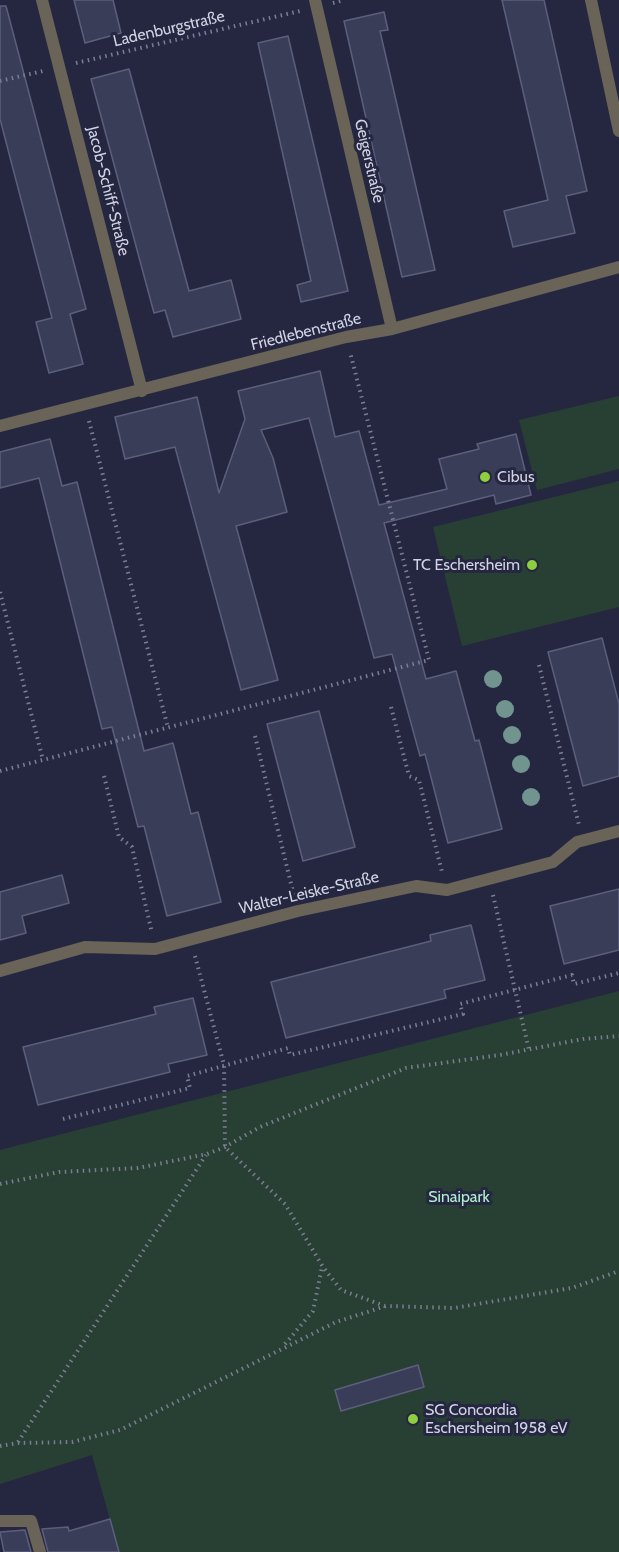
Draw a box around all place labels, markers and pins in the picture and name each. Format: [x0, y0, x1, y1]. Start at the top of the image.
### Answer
place label: Cibus [497, 467, 535, 487]
marker: Cibus [478, 470, 492, 484]
place label: TC Eschersheim [413, 555, 520, 575]
marker: TC Eschersheim [525, 558, 539, 572]
place label: SG Concordia Eschersheim 1958 eV [425, 1400, 568, 1438]
marker: SG Concordia Eschersheim 1958 eV [406, 1412, 420, 1426]

